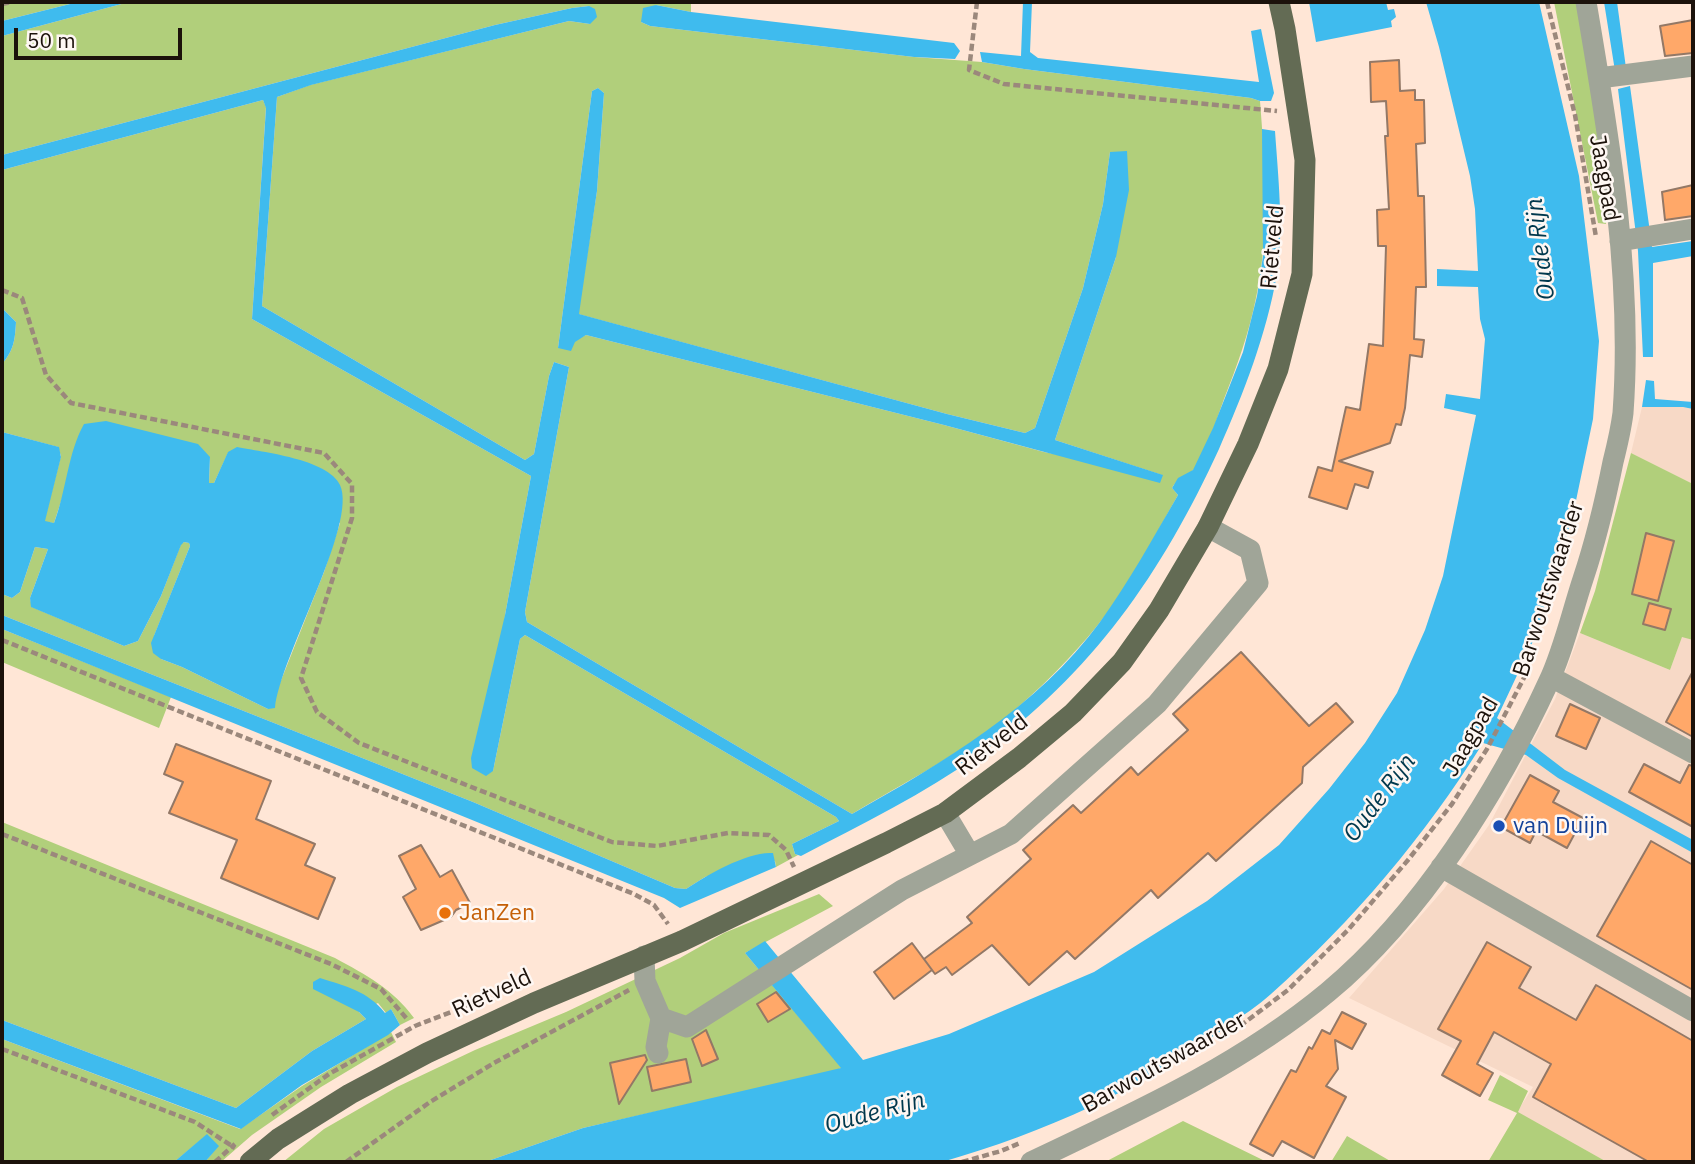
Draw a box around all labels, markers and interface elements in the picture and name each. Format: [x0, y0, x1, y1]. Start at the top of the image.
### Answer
scale bar [18, 14, 186, 58]
text: 50 m [27, 26, 76, 54]
street label: Jaagpad [1583, 133, 1625, 223]
water label: Oude Rijn [1520, 196, 1562, 302]
street label: Rietveld [1256, 204, 1290, 290]
street label: Barwoutswaarder [1508, 498, 1590, 680]
street label: Jaagpad [1437, 692, 1505, 782]
street label: Rietveld [950, 708, 1034, 782]
water label: Oude Rijn [1338, 748, 1422, 848]
place label: van Duijn [1513, 812, 1608, 840]
marker: van Duijn [1491, 818, 1507, 834]
place label: JanZen [459, 899, 535, 927]
marker: JanZen [437, 905, 453, 921]
street label: Rietveld [448, 964, 536, 1024]
street label: Barwoutswaarder [1077, 1007, 1251, 1119]
water label: Oude Rijn [822, 1086, 928, 1140]

